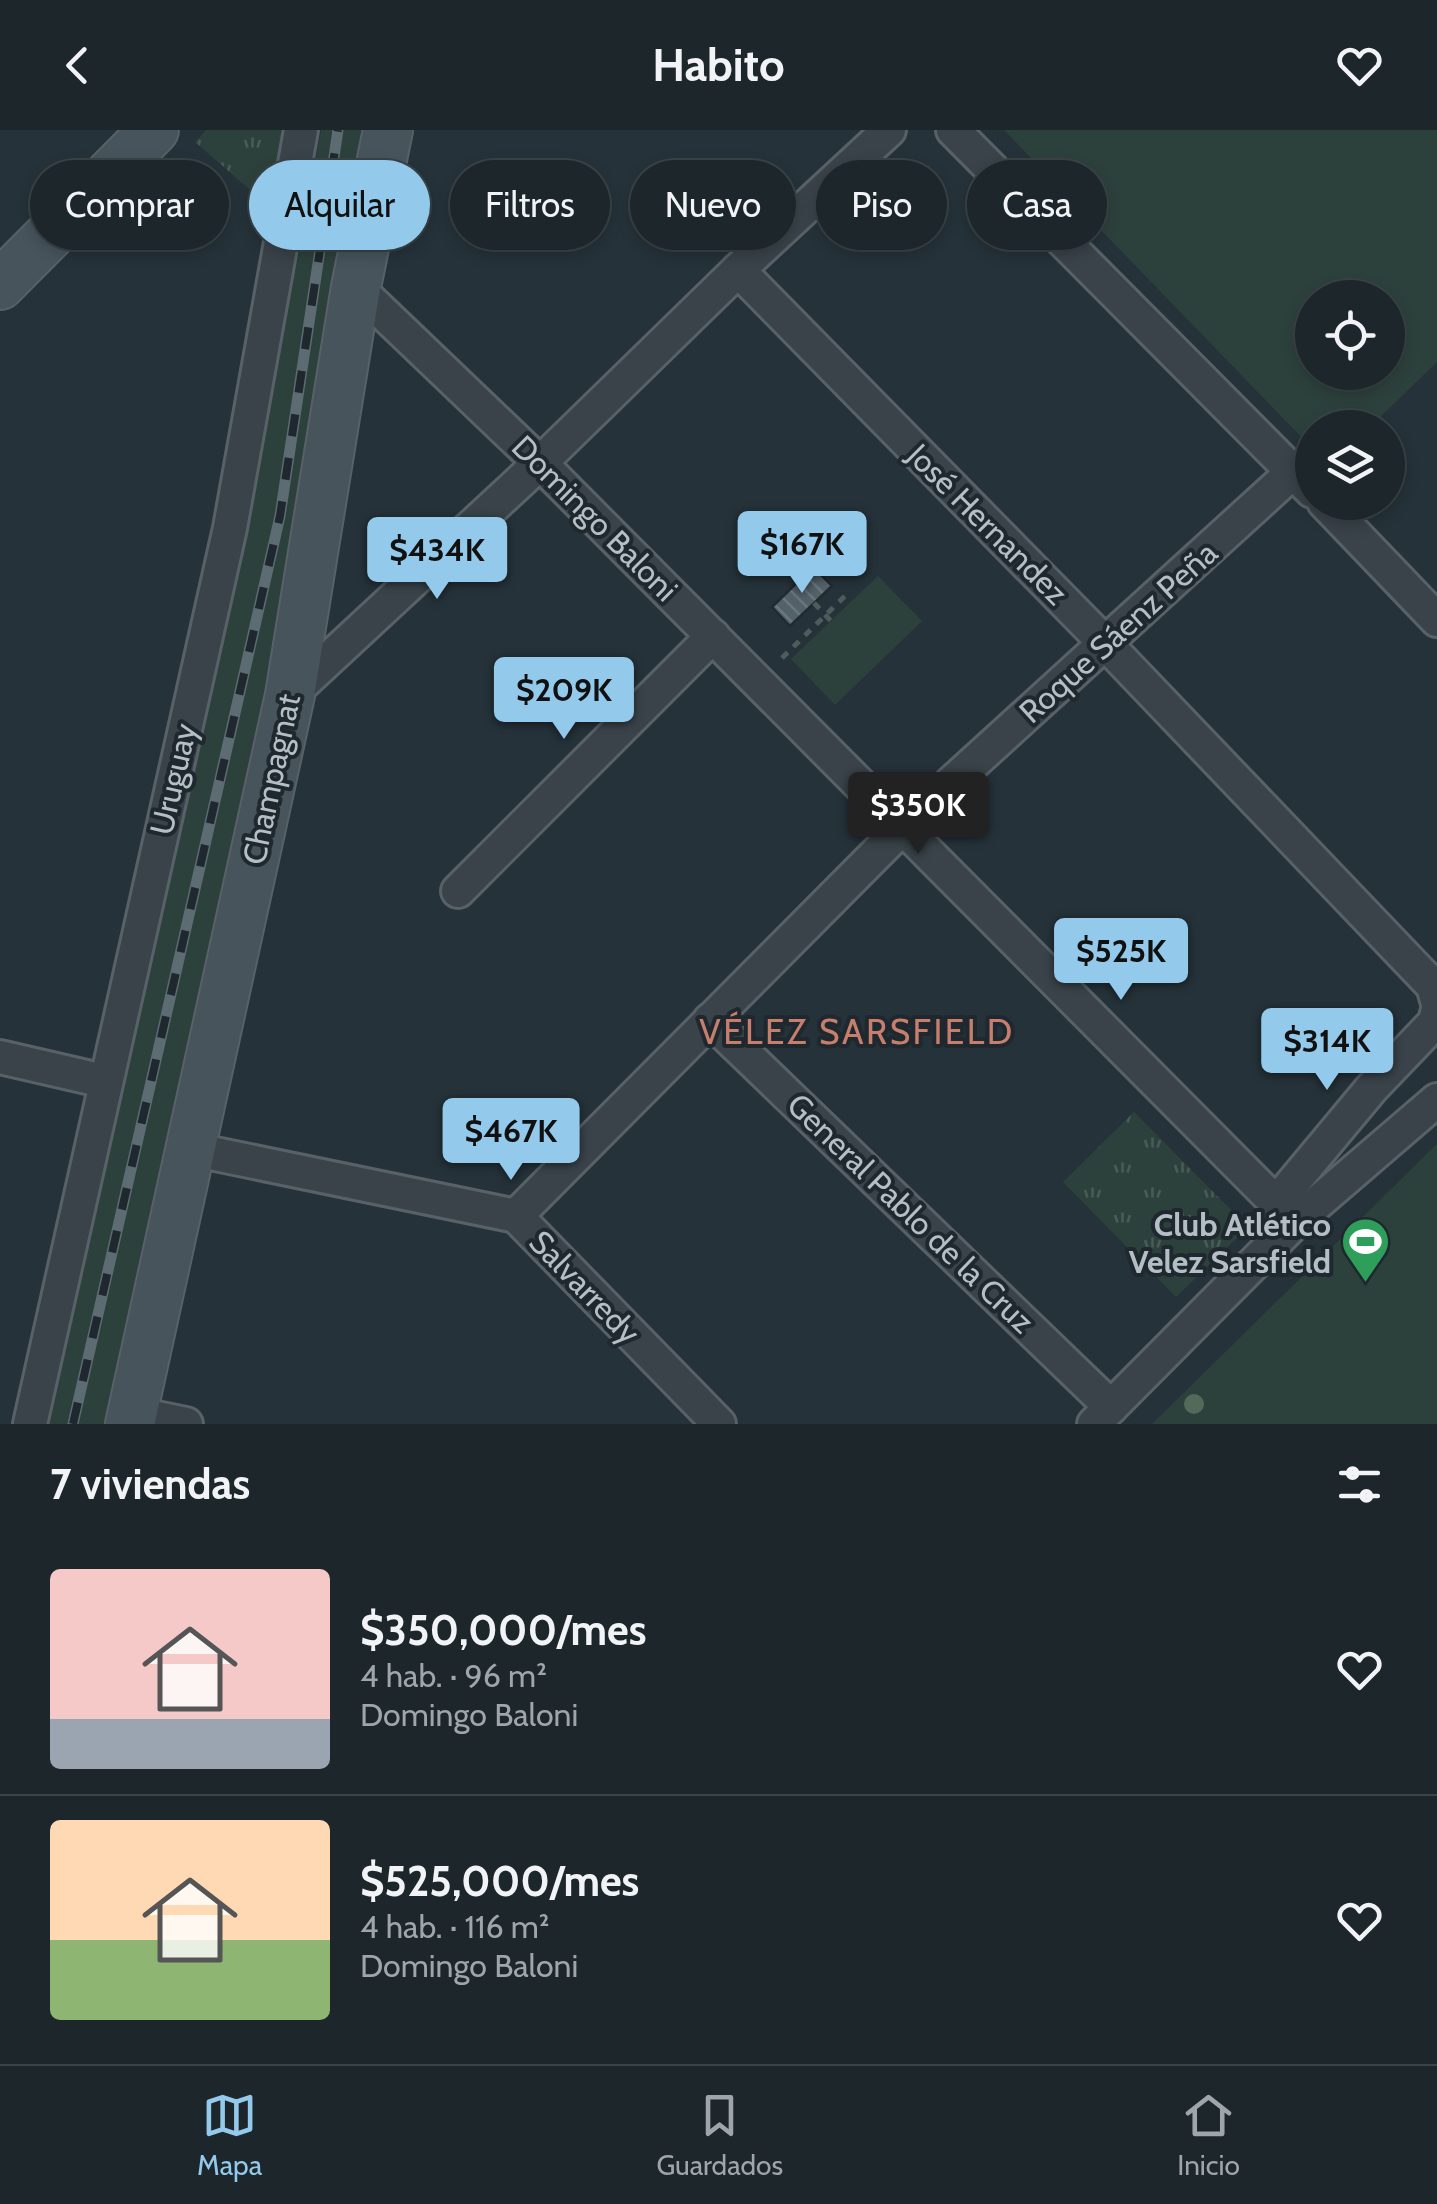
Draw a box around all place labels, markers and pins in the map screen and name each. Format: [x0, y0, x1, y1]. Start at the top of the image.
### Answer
pin: $167K [732, 511, 872, 596]
pin: $434K [367, 517, 507, 602]
pin: $209K [494, 657, 634, 742]
pin: $350K [848, 772, 988, 857]
pin: $525K [1051, 918, 1191, 1003]
pin: $314K [1257, 1008, 1397, 1093]
pin: $467K [441, 1098, 581, 1183]
place label: Club Atlético Velez Sarsfield [1129, 1205, 1331, 1281]
sports icon: Club Atlético Velez Sarsfield [1340, 1216, 1392, 1284]

